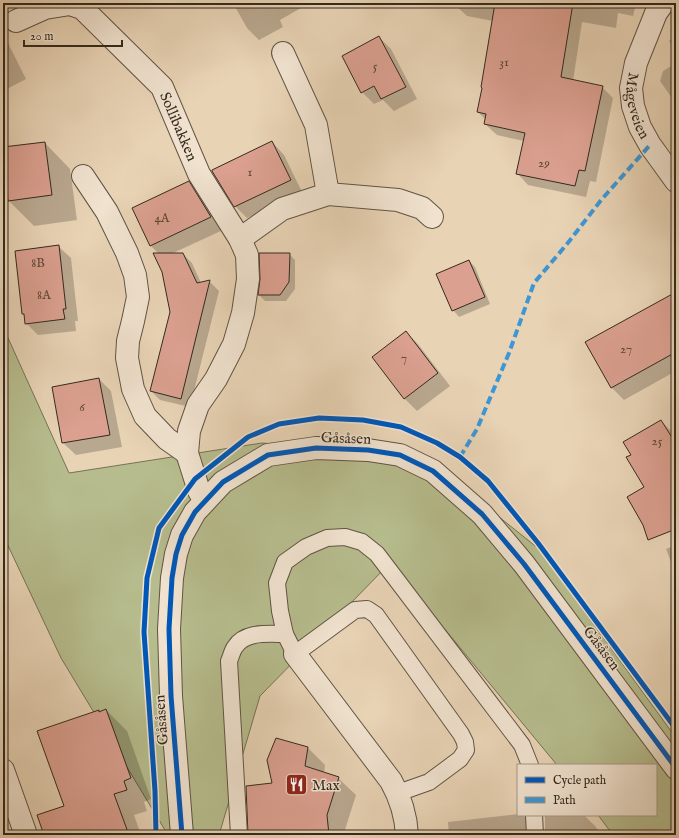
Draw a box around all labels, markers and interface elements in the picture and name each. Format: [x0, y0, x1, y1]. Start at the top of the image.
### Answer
scale bar [24, 22, 122, 48]
text: 20 m [30, 29, 53, 44]
house number: 31 [499, 54, 509, 71]
house number: 5 [373, 58, 378, 75]
street label: Mågeveien [621, 71, 654, 143]
street label: Sollibakken [155, 89, 201, 164]
house number: 29 [538, 155, 550, 172]
house number: 1 [248, 164, 253, 181]
house number: 4A [154, 210, 171, 227]
house number: 8B [31, 255, 45, 272]
house number: 8A [37, 287, 52, 304]
house number: 27 [620, 341, 632, 358]
house number: 7 [401, 350, 407, 367]
house number: 6 [79, 399, 85, 416]
street label: Gåsåsen [321, 428, 371, 449]
house number: 25 [652, 433, 663, 450]
street label: Gåsåsen [579, 622, 624, 674]
street label: Gåsåsen [150, 694, 173, 746]
legend [517, 764, 657, 816]
restaurant icon: Max [283, 772, 309, 798]
text: Cycle path [553, 773, 607, 789]
place label: Max [312, 776, 341, 795]
text: Path [553, 793, 576, 808]

